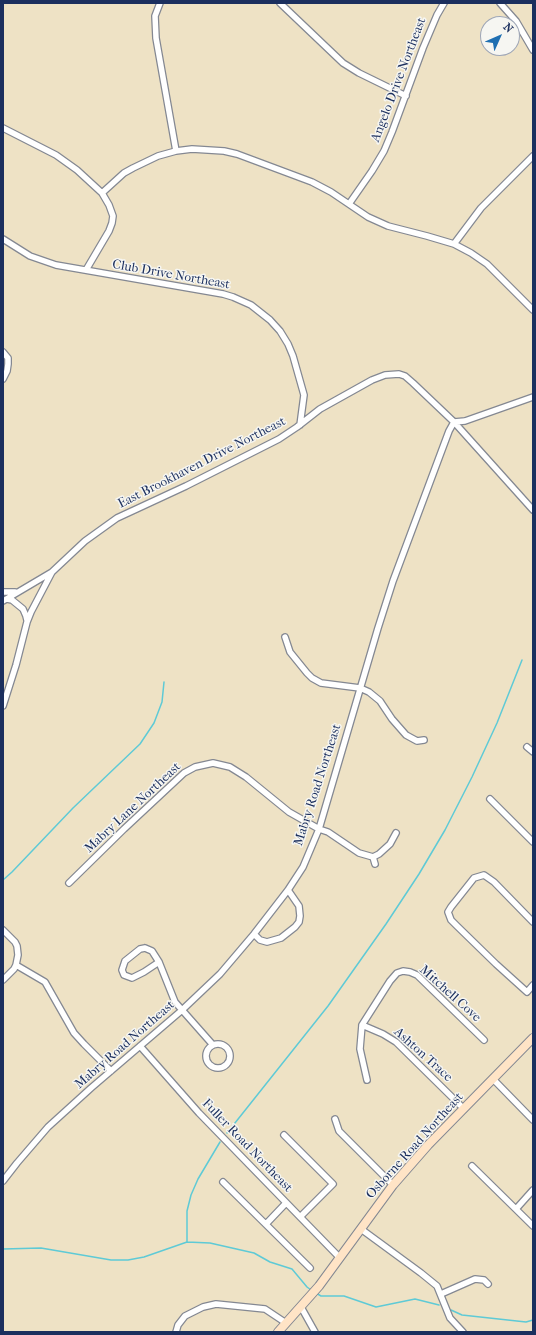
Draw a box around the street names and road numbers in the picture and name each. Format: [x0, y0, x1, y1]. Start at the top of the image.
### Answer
street label: Angelo Drive Northeast [368, 15, 430, 145]
street label: Club Drive Northeast [111, 257, 231, 293]
street label: East Brookhaven Drive Northeast [116, 414, 288, 512]
street label: Mabry Road Northeast [291, 722, 345, 848]
street label: Mabry Lane Northeast [82, 759, 184, 857]
street label: Mitchell Cove [416, 962, 484, 1026]
street label: Mabry Road Northeast [72, 997, 178, 1093]
street label: Ashton Trace [391, 1025, 455, 1085]
street label: Osborne Road Northeast [363, 1090, 467, 1202]
street label: Fuller Road Northeast [199, 1096, 295, 1196]

